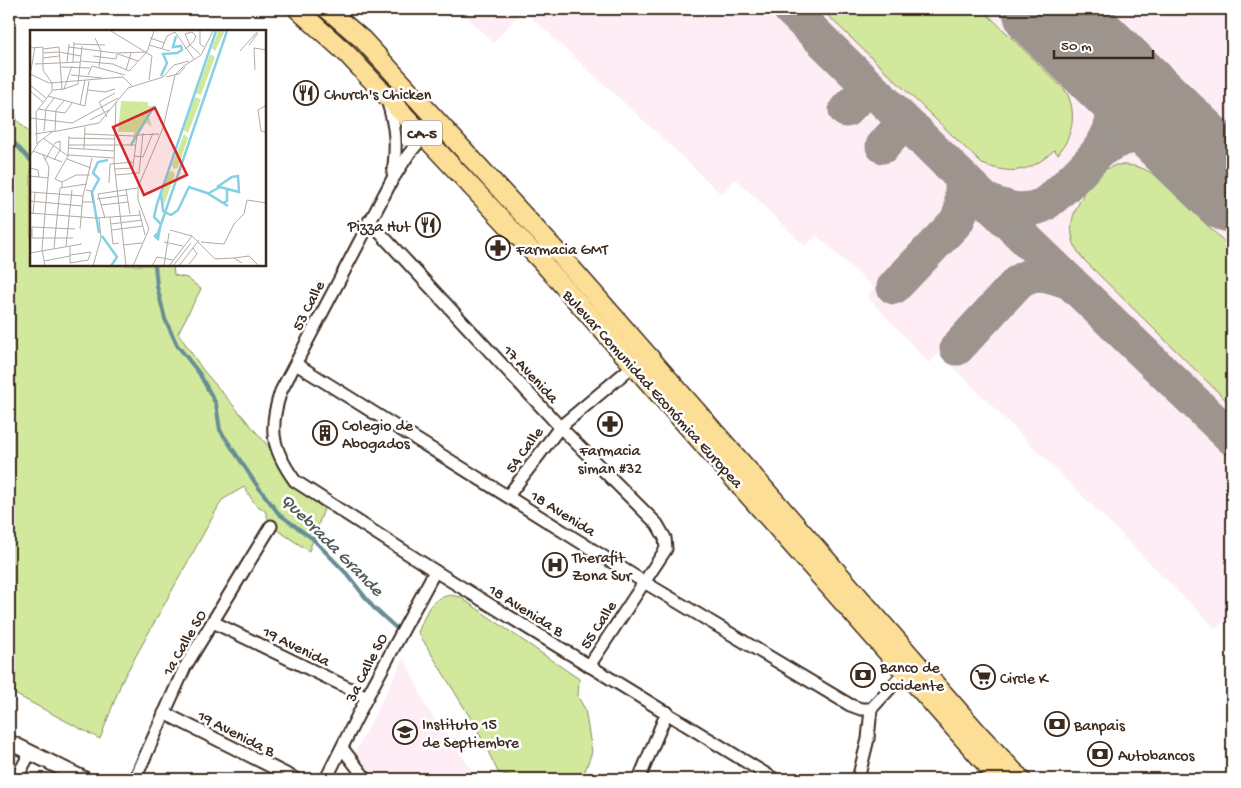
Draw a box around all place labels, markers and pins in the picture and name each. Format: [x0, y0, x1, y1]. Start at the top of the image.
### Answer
restaurant icon: Church's Chicken [293, 80, 319, 106]
place label: Church's Chicken [324, 87, 432, 106]
restaurant icon: Pizza Hut [415, 212, 441, 238]
place label: Pizza Hut [347, 219, 411, 238]
pharmacy icon: Farmacia GMT [485, 235, 511, 261]
place label: Farmacia GMT [515, 242, 609, 261]
pharmacy icon: Farmacia siman #32 [597, 411, 623, 437]
place label: Colegio de Abogados [342, 418, 414, 455]
building icon: Colegio de Abogados [312, 420, 338, 446]
place label: Farmacia siman #32 [578, 443, 642, 480]
place label: Therafit Zona Sur [571, 550, 633, 587]
hospital icon: Therafit Zona Sur [542, 552, 568, 578]
place label: Banco de Occidente [879, 660, 945, 697]
bank icon: Banco de Occidente [850, 662, 876, 688]
supermarket icon: Circle K [970, 664, 996, 690]
place label: Circle K [1000, 671, 1050, 690]
bank icon: Banpais [1044, 711, 1070, 737]
place label: Instituto 15 de Septiembre [422, 717, 520, 754]
place label: Banpais [1073, 718, 1126, 737]
school or university icon: Instituto 15 de Septiembre [392, 719, 418, 745]
bank icon: Autobancos [1087, 741, 1113, 767]
place label: Autobancos [1118, 748, 1195, 767]

